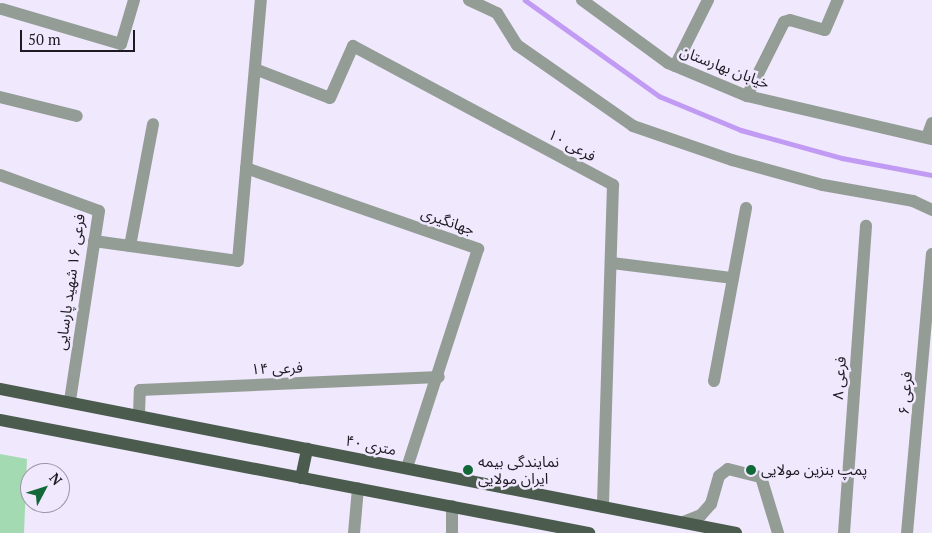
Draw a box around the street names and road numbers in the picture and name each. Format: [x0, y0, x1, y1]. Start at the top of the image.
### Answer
street label: خیابان بهارستان [678, 42, 772, 92]
street label: فرعی ۱۰ [545, 125, 599, 165]
street label: جهانگیری [419, 203, 477, 239]
street label: فرعی ۱۶ شهید پارسایی [52, 213, 88, 351]
street label: فرعی ۸ [829, 356, 849, 400]
street label: فرعی ۱۴ [251, 358, 303, 378]
street label: فرعی ۶ [895, 371, 915, 415]
street label: ۴۰ متری [344, 431, 398, 459]

